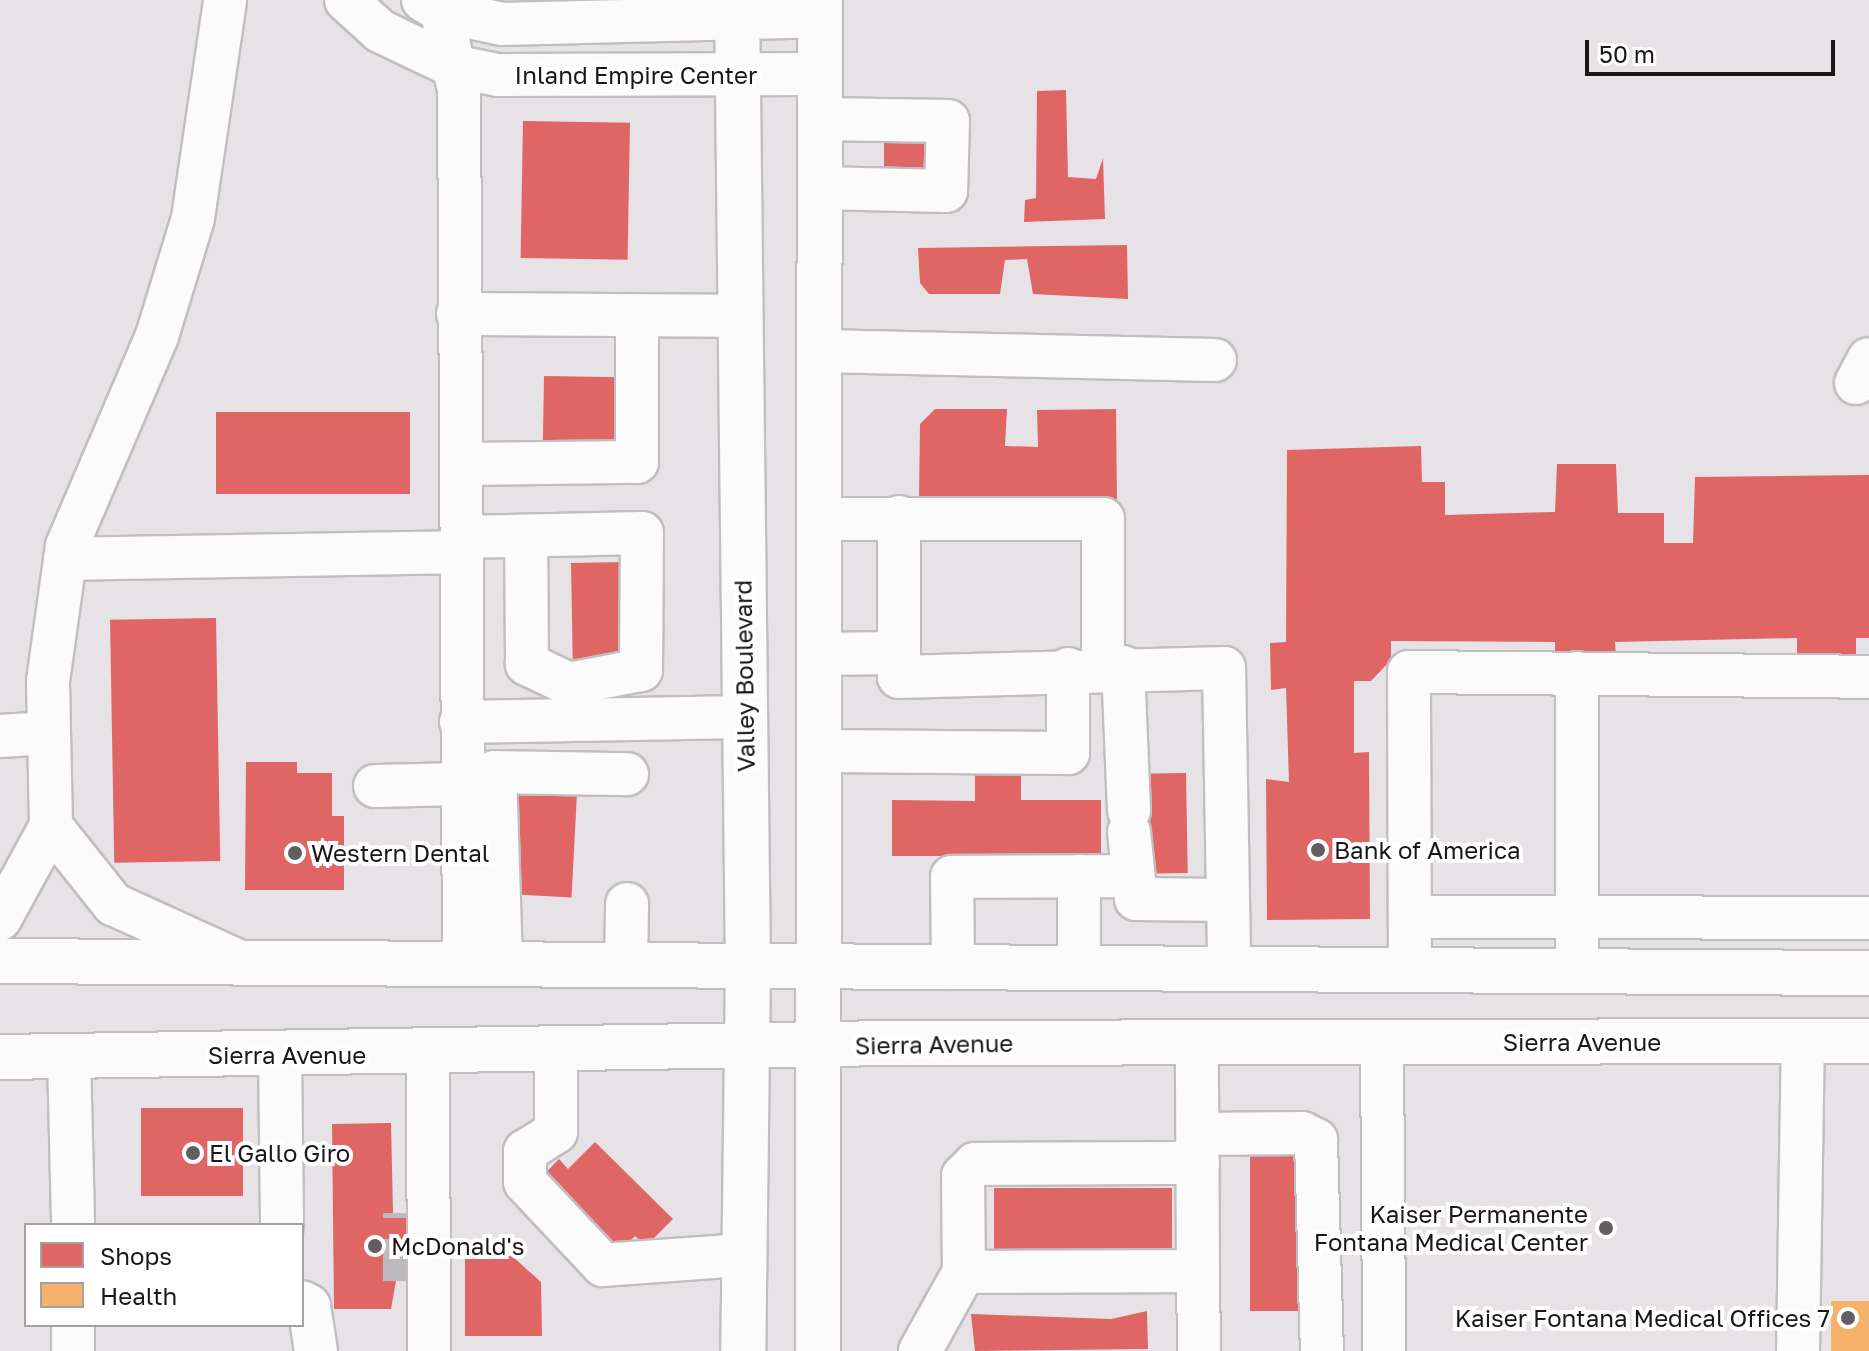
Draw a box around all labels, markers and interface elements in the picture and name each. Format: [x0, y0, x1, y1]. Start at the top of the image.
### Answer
scale bar [1589, 24, 1839, 74]
text: 50 m [1599, 39, 1655, 68]
street label: Inland Empire Center [515, 61, 757, 89]
street label: Valley Boulevard [728, 580, 760, 772]
place label: Bank of America [1334, 836, 1521, 864]
place label: Western Dental [311, 839, 489, 867]
marker: Bank of America [1309, 841, 1327, 859]
marker: Western Dental [286, 844, 304, 862]
street label: Sierra Avenue [855, 1028, 1013, 1060]
street label: Sierra Avenue [1503, 1028, 1661, 1056]
street label: Sierra Avenue [208, 1041, 366, 1069]
place label: El Gallo Giro [209, 1139, 350, 1167]
marker: El Gallo Giro [184, 1144, 202, 1162]
place label: Kaiser Permanente Fontana Medical Center [1314, 1200, 1588, 1256]
marker: Kaiser Permanente Fontana Medical Center [1595, 1217, 1617, 1239]
legend [24, 1223, 304, 1327]
place label: McDonald's [391, 1232, 524, 1260]
marker: McDonald's [366, 1237, 384, 1255]
text: Shops [100, 1241, 172, 1270]
text: Health [100, 1281, 177, 1310]
place label: Kaiser Fontana Medical Offices 7 [1455, 1304, 1830, 1332]
marker: Kaiser Fontana Medical Offices 7 [1837, 1307, 1859, 1329]

